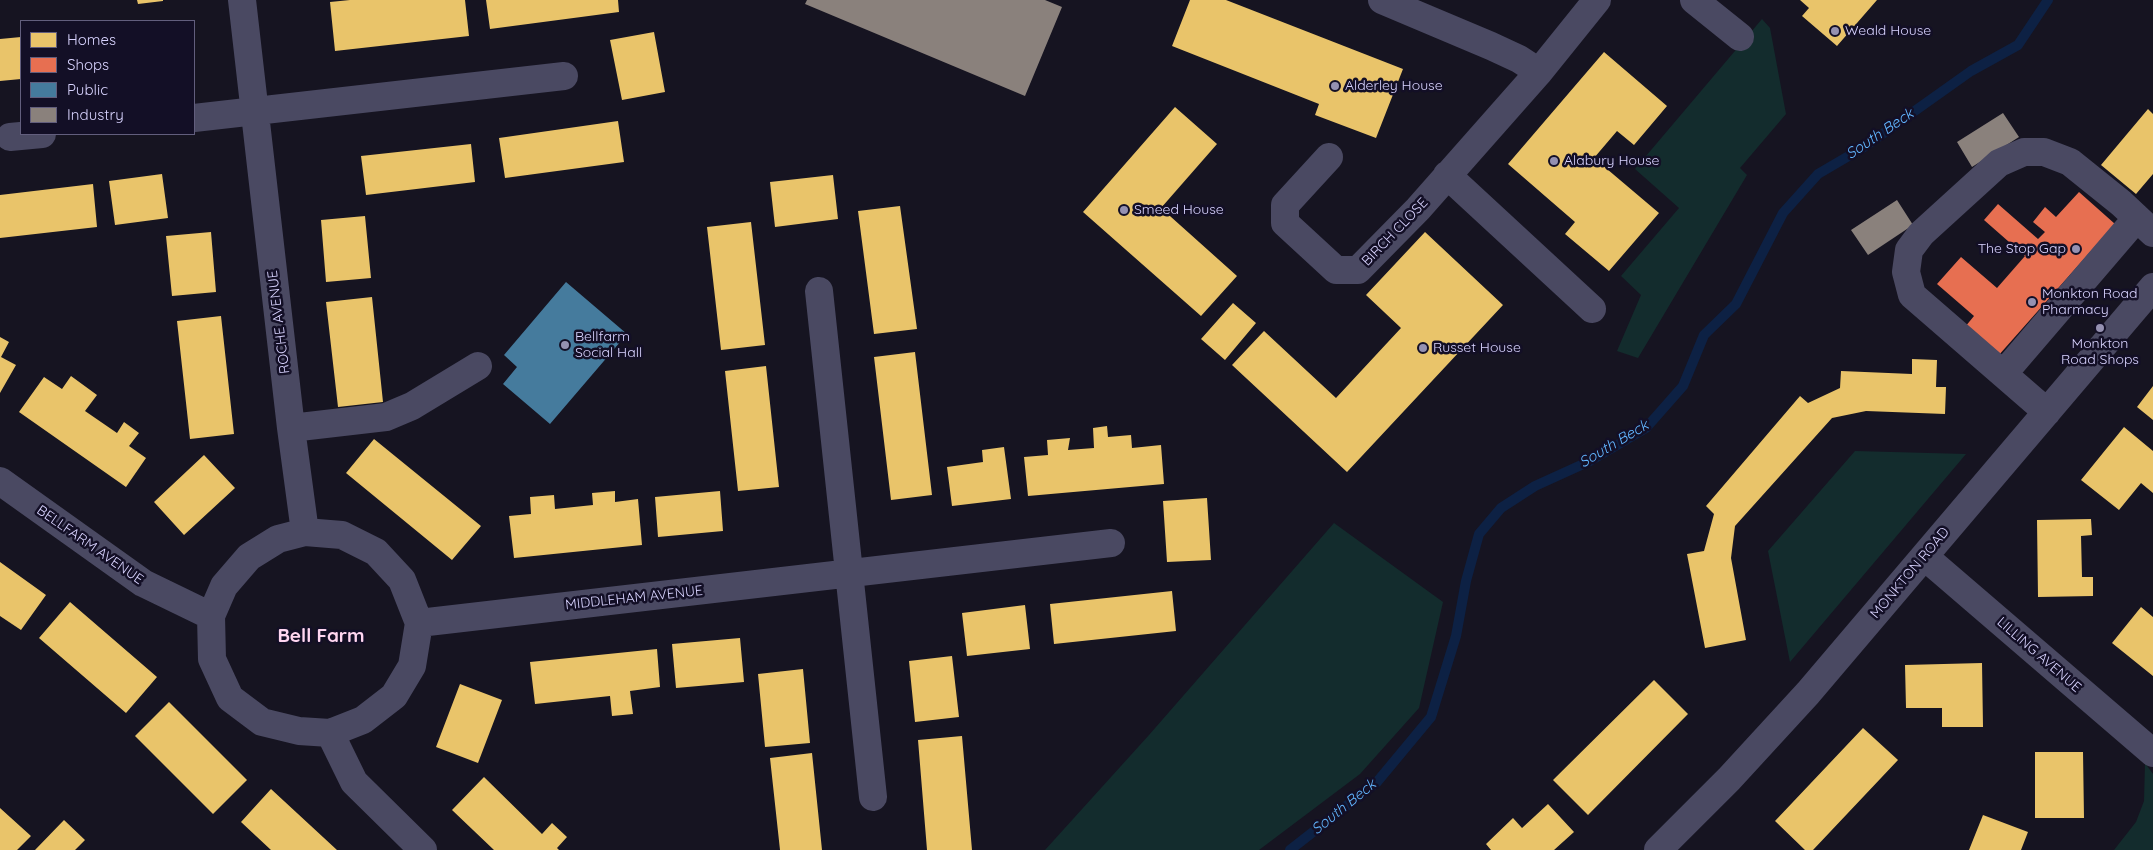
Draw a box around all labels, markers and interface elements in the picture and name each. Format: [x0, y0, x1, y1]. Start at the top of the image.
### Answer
legend [20, 20, 195, 135]
place label: Weald House [1845, 23, 1931, 39]
marker: Weald House [1829, 25, 1841, 37]
text: Homes [67, 30, 116, 49]
text: Shops [67, 55, 109, 74]
place label: Alderley House [1345, 78, 1443, 94]
text: Public [67, 80, 108, 99]
marker: Alderley House [1329, 80, 1341, 92]
text: Industry [67, 105, 124, 124]
water label: South Beck [1843, 105, 1917, 163]
place label: Alabury House [1564, 153, 1659, 169]
marker: Alabury House [1548, 155, 1560, 167]
street label: BIRCH CLOSE [1358, 195, 1432, 269]
place label: Smeed House [1134, 202, 1224, 218]
marker: Smeed House [1118, 204, 1130, 216]
place label: The Stop Gap [1978, 241, 2066, 257]
marker: The Stop Gap [2070, 243, 2082, 255]
street label: ROCHE AVENUE [264, 269, 294, 375]
place label: Monkton Road Pharmacy [2042, 286, 2137, 318]
marker: Monkton Road Pharmacy [2026, 296, 2038, 308]
marker: Monkton Road Shops [2094, 322, 2106, 334]
place label: Bellfarm Social Hall [575, 329, 642, 362]
place label: Monkton Road Shops [2061, 336, 2139, 368]
marker: Bellfarm Social Hall [559, 339, 571, 351]
place label: Russet House [1433, 340, 1521, 356]
marker: Russet House [1417, 342, 1429, 354]
water label: South Beck [1576, 416, 1652, 472]
street label: BELLFARM AVENUE [33, 502, 147, 588]
street label: MONKTON ROAD [1867, 524, 1953, 622]
street label: MIDDLEHAM AVENUE [564, 582, 704, 614]
street label: LILLING AVENUE [1993, 614, 2085, 696]
district label: Bell Farm [277, 625, 365, 647]
water label: South Beck [1308, 776, 1380, 838]

